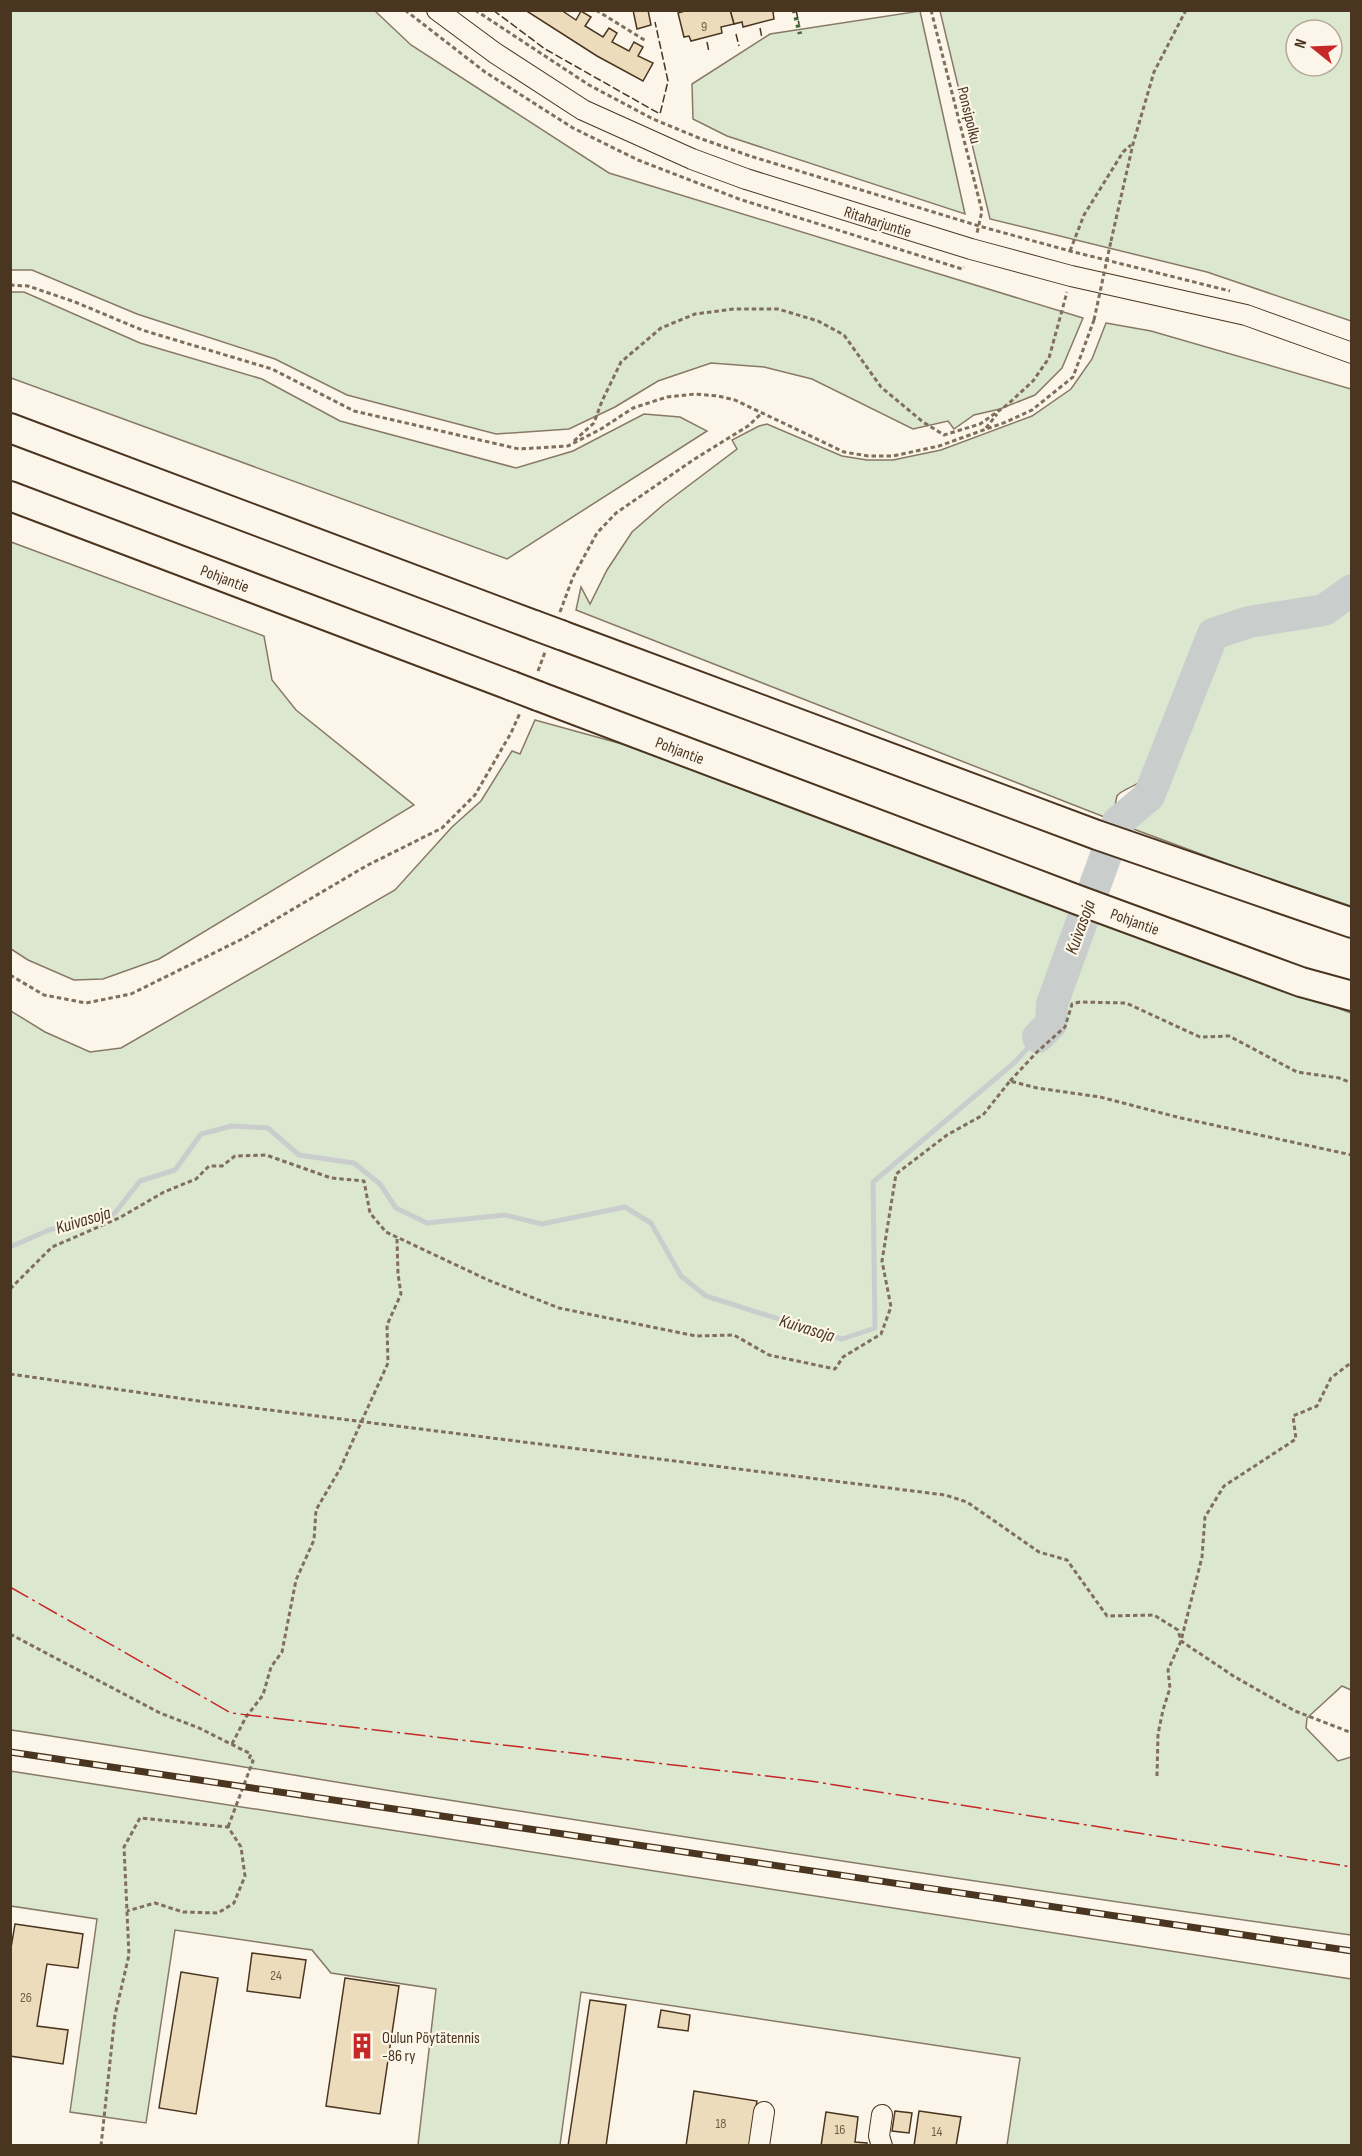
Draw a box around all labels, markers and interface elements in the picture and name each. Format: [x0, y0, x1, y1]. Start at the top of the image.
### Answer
house number: 9 [701, 18, 707, 35]
north arrow [1284, 18, 1344, 78]
text: N [1291, 37, 1312, 51]
street label: Ponsipolku [952, 85, 985, 146]
street label: Ritaharjuntie [841, 203, 914, 242]
street label: Pohjantie [197, 561, 251, 597]
street label: Pohjantie [652, 733, 706, 769]
water label: Kuivasoja [1061, 896, 1100, 957]
street label: Pohjantie [1108, 905, 1161, 940]
water label: Kuivasoja [53, 1202, 114, 1239]
water label: Kuivasoja [777, 1310, 838, 1347]
house number: 24 [270, 1967, 282, 1984]
house number: 26 [20, 1989, 32, 2006]
place label: Oulun Pöytätennis -86 ry [382, 2029, 480, 2066]
building icon: Oulun Pöytätennis -86 ry [347, 2031, 377, 2061]
house number: 18 [715, 2115, 727, 2132]
house number: 16 [834, 2121, 846, 2138]
house number: 14 [932, 2123, 943, 2140]

